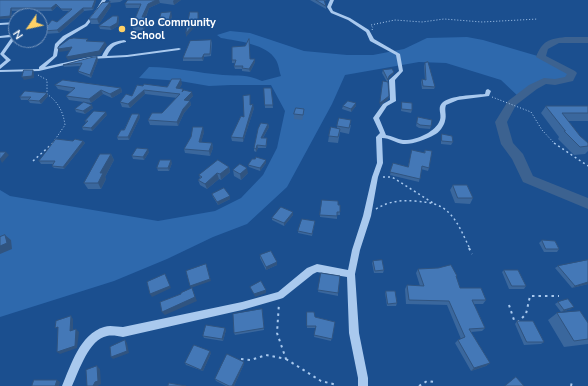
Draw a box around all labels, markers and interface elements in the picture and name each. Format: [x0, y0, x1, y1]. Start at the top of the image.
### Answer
north arrow [8, 8, 48, 48]
place label: Dolo Community School [130, 16, 216, 42]
marker: Dolo Community School [117, 24, 127, 34]
text: N [10, 27, 27, 42]

